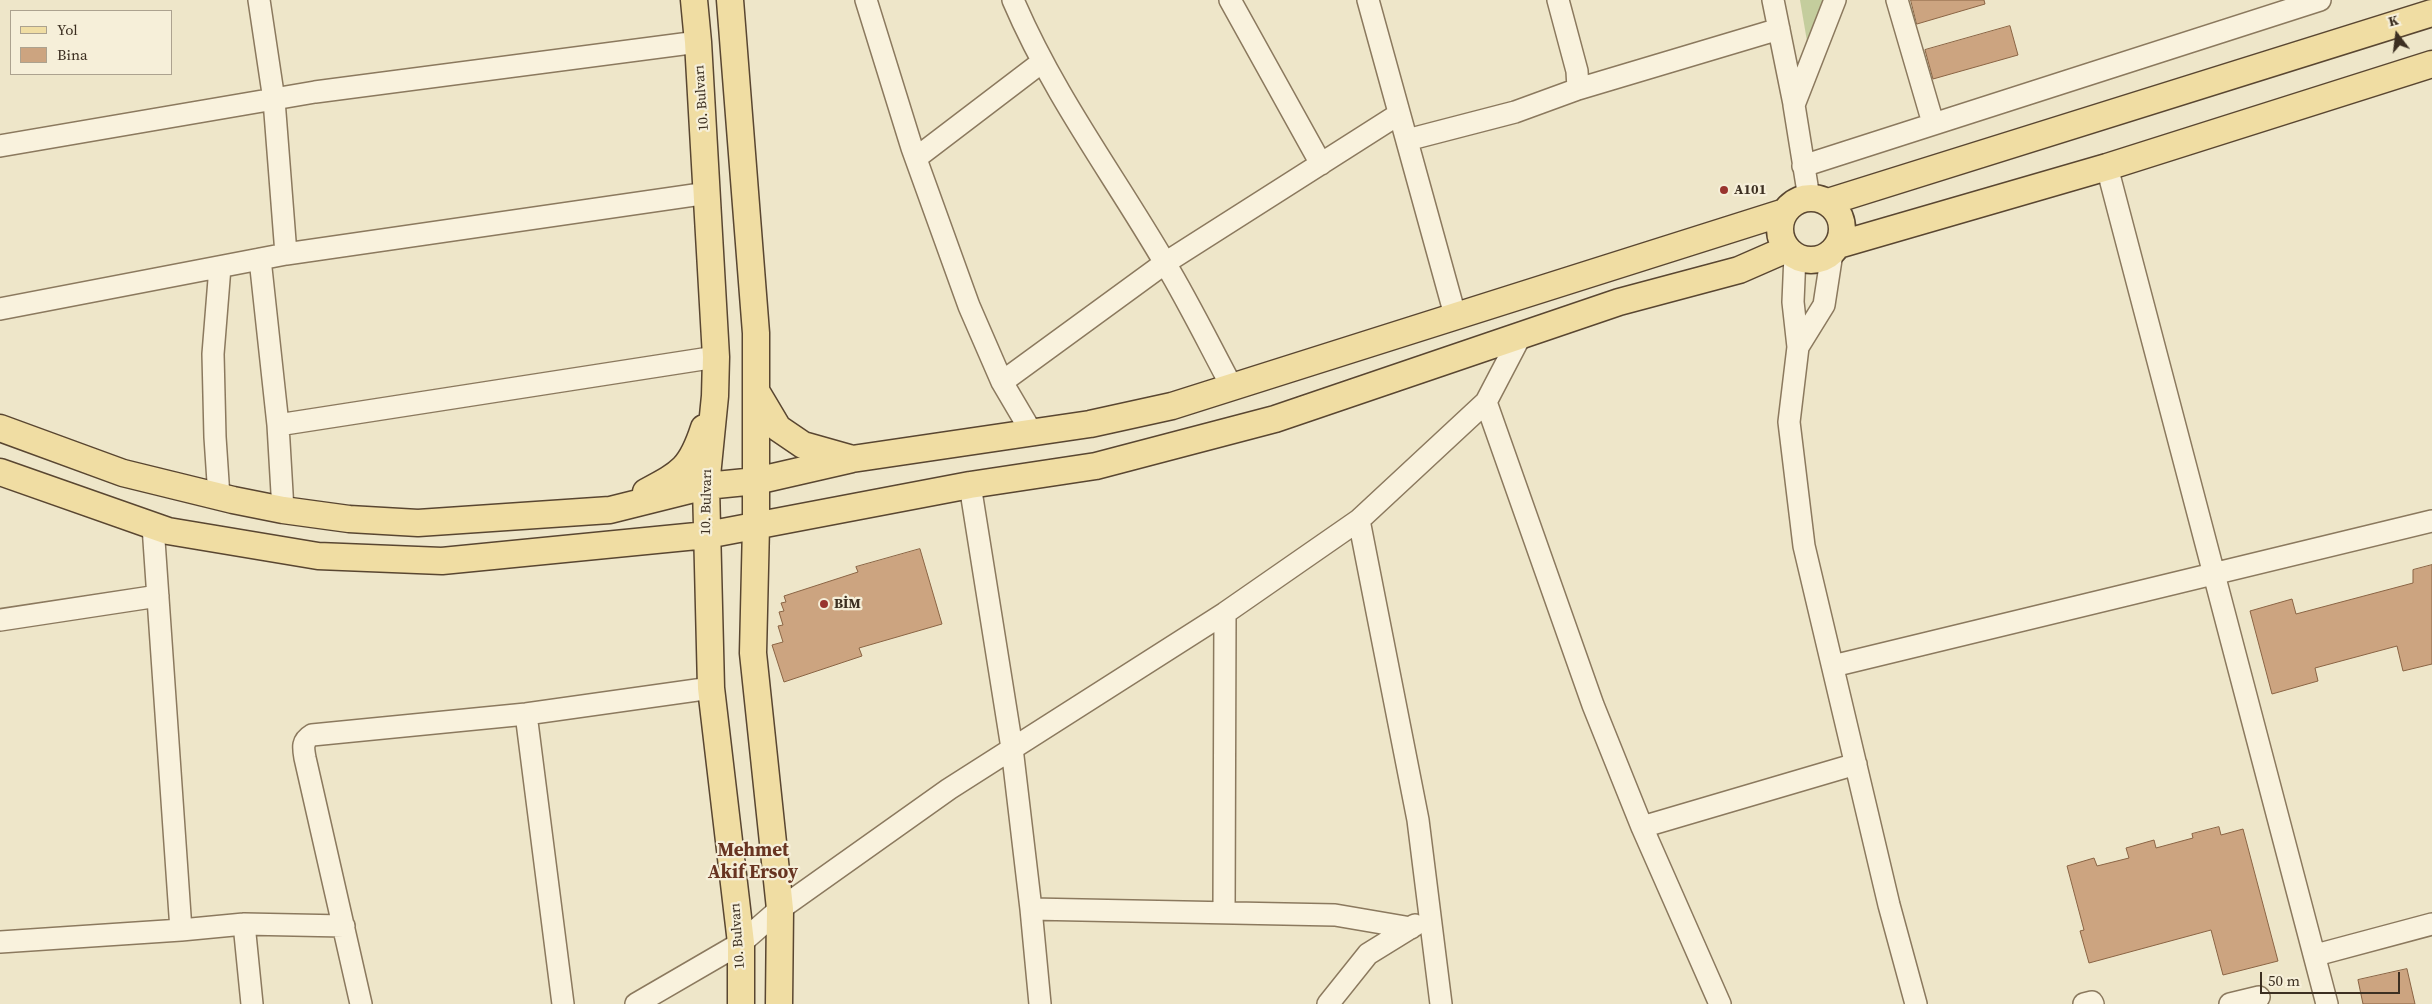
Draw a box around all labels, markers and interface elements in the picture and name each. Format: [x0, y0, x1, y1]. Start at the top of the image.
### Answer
legend [10, 10, 172, 75]
north arrow [2372, 10, 2422, 60]
text: K [2386, 10, 2400, 31]
text: Yol [57, 19, 78, 40]
text: Bina [57, 44, 88, 65]
street label: 10. Bulvarı [691, 64, 713, 132]
place label: A101 [1734, 182, 1766, 198]
marker: A101 [1718, 184, 1730, 196]
street label: 10. Bulvarı [698, 469, 716, 535]
place label: BİM [834, 596, 861, 612]
marker: BİM [818, 598, 830, 610]
district label: Mehmet Akif Ersoy [708, 840, 798, 884]
street label: 10. Bulvarı [727, 902, 749, 970]
scale bar [2262, 962, 2402, 994]
text: 50 m [2268, 970, 2300, 991]

